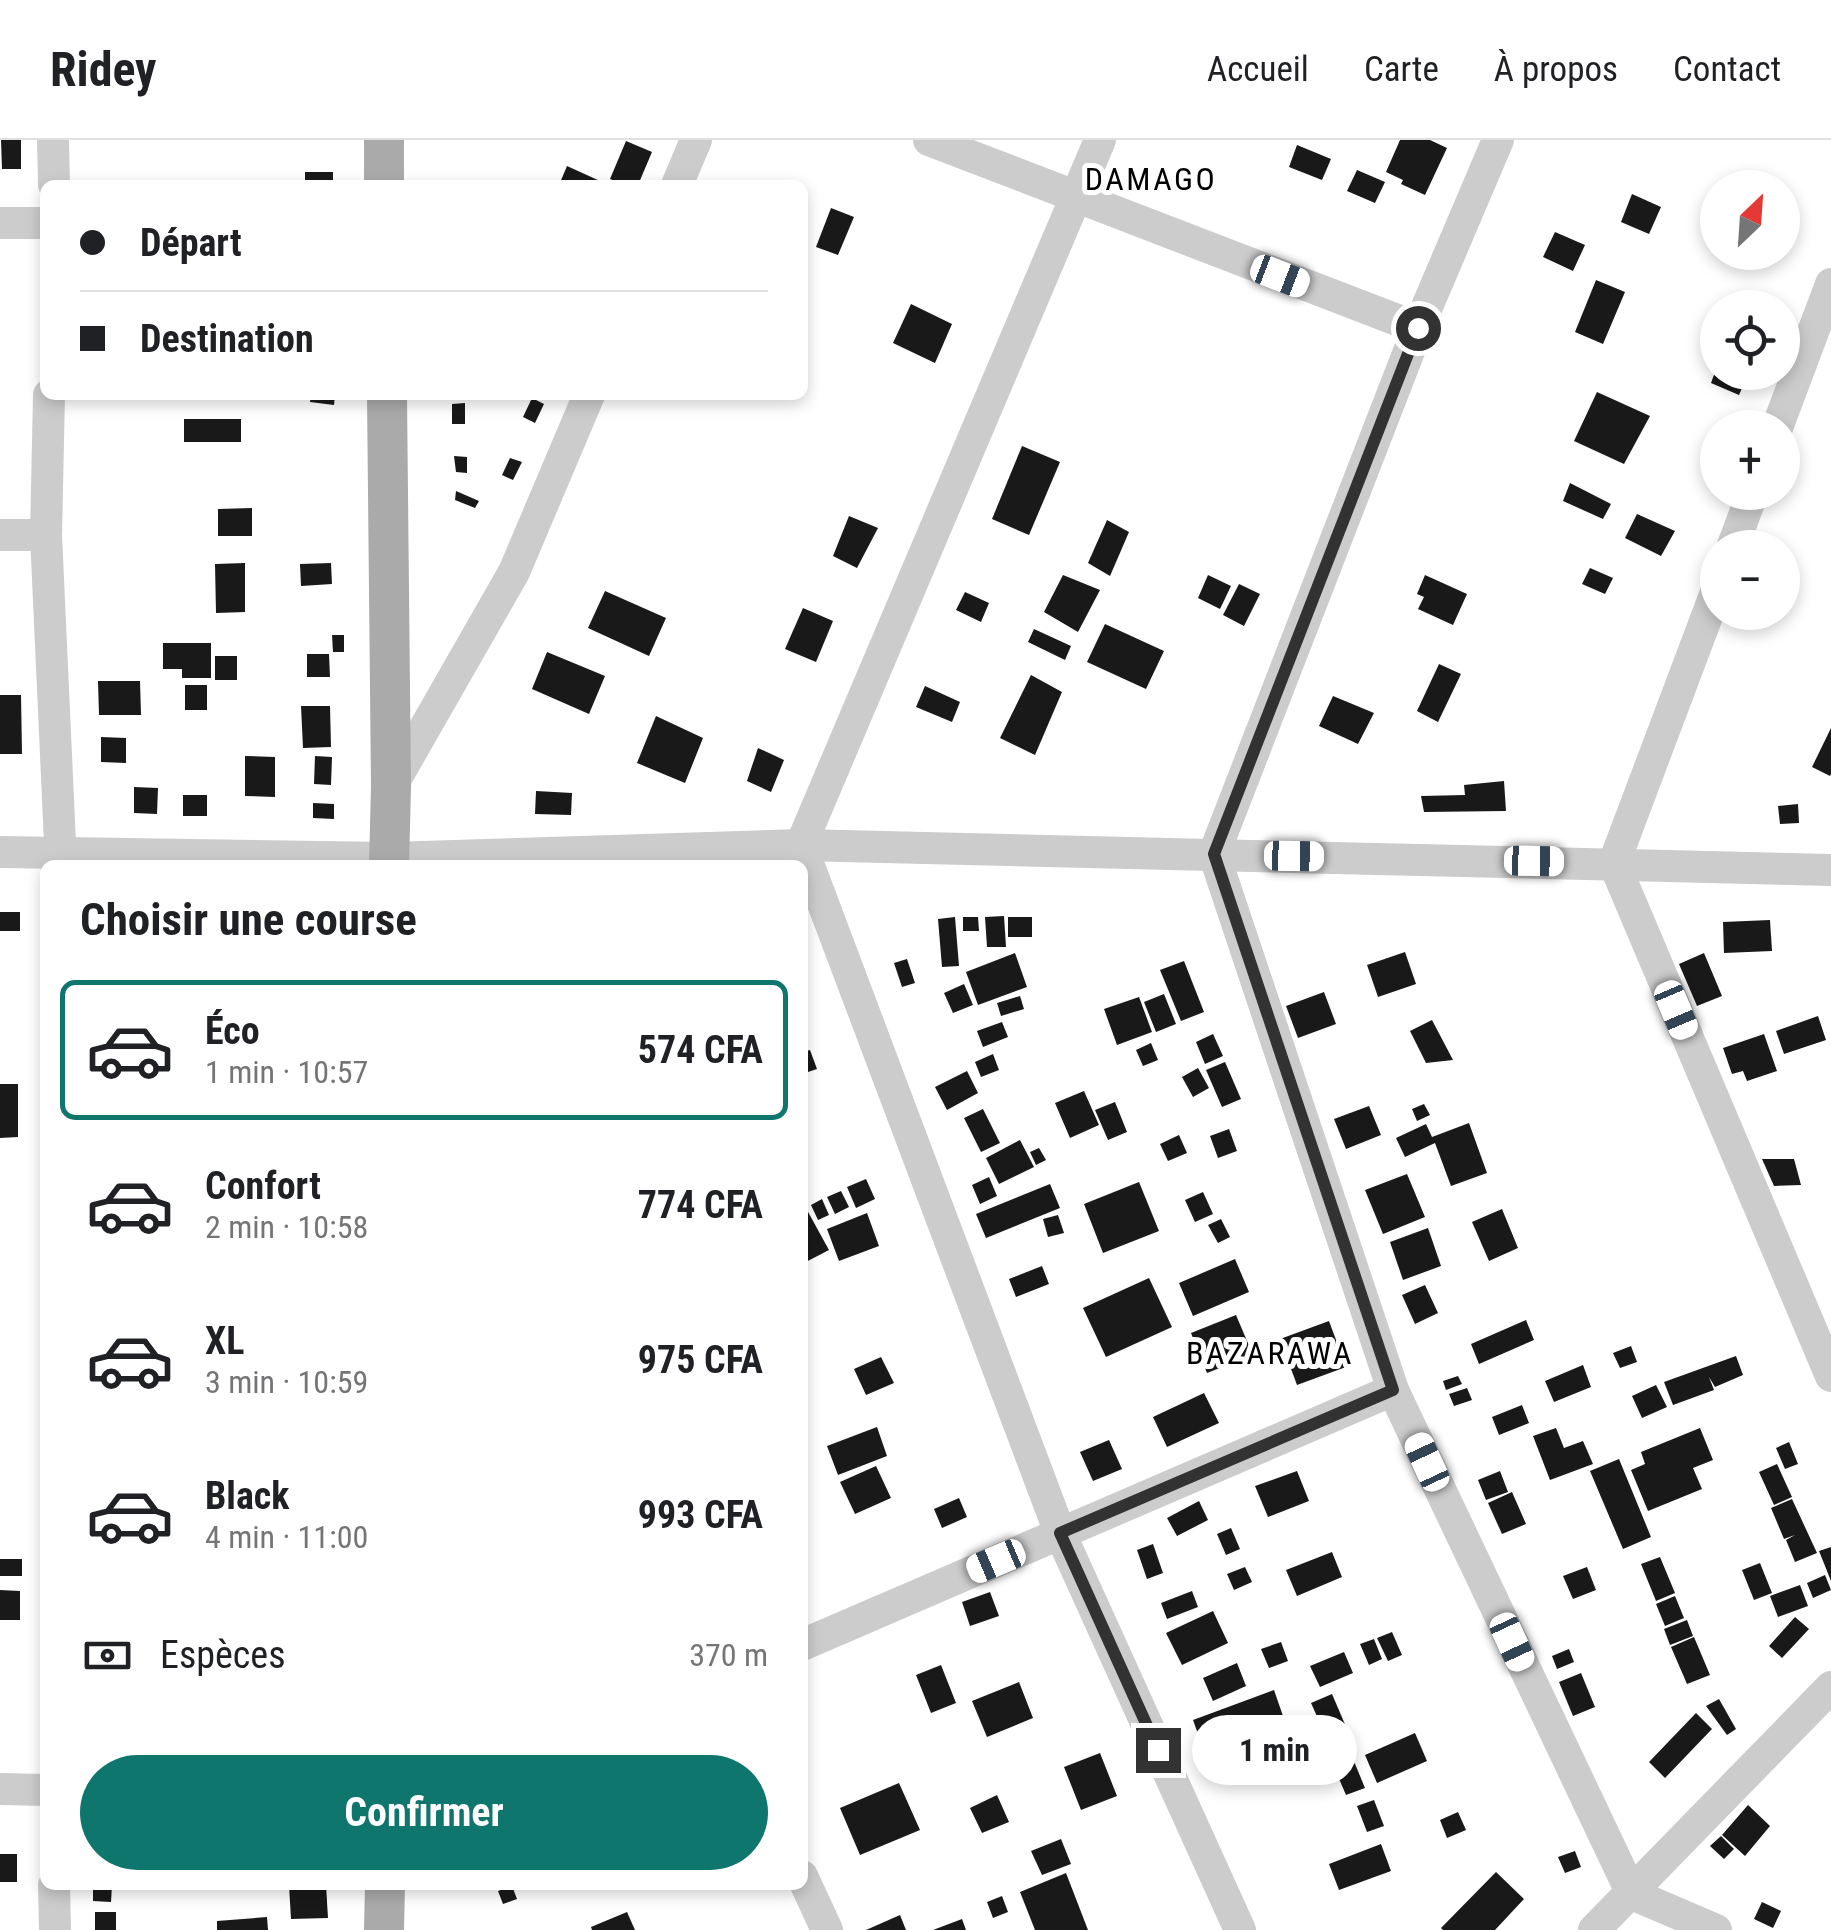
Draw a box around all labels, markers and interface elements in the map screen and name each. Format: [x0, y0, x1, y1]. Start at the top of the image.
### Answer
text: Ridey [50, 41, 156, 98]
text: Accueil [1207, 49, 1309, 90]
text: Carte [1364, 49, 1439, 90]
text: À propos [1494, 49, 1618, 90]
text: Contact [1673, 49, 1781, 90]
district label: DAMAGO [1085, 160, 1217, 198]
north arrow [1700, 170, 1800, 270]
map controls [1700, 170, 1800, 630]
text: Départ [140, 221, 242, 265]
car [1247, 251, 1313, 301]
button: locate [1700, 290, 1800, 390]
route start [1396, 306, 1441, 351]
text: Destination [140, 317, 314, 361]
button: + [1700, 410, 1800, 510]
button: − [1700, 530, 1800, 630]
car [1264, 840, 1324, 872]
car [1504, 845, 1564, 877]
text: Choisir une course [80, 893, 417, 946]
car [1650, 977, 1702, 1043]
icon: car [85, 1005, 175, 1095]
text: Éco [205, 1009, 260, 1053]
text: 574 CFA [638, 1028, 763, 1072]
text: 1 min · 10:57 [205, 1053, 368, 1091]
icon: car [85, 1160, 175, 1250]
text: Confort [205, 1164, 321, 1208]
text: 774 CFA [638, 1183, 763, 1227]
text: 2 min · 10:58 [205, 1208, 368, 1246]
icon: car [85, 1315, 175, 1405]
text: XL [205, 1319, 244, 1363]
district label: BAZARAWA [1186, 1334, 1354, 1372]
text: 975 CFA [638, 1338, 763, 1382]
text: 3 min · 10:59 [205, 1363, 368, 1401]
car [1401, 1428, 1453, 1496]
icon: car [85, 1470, 175, 1560]
text: Black [205, 1474, 289, 1518]
text: 993 CFA [638, 1493, 763, 1537]
text: 4 min · 11:00 [205, 1518, 368, 1556]
car [963, 1535, 1029, 1587]
car [1486, 1608, 1538, 1676]
icon: cash [80, 1628, 135, 1683]
text: Espèces [160, 1633, 285, 1677]
text: 370 m [689, 1636, 768, 1674]
callout: 1 min [1193, 1715, 1358, 1785]
route end [1136, 1728, 1181, 1773]
text: 1 min [1239, 1731, 1310, 1769]
button: Confirmer [80, 1755, 768, 1870]

